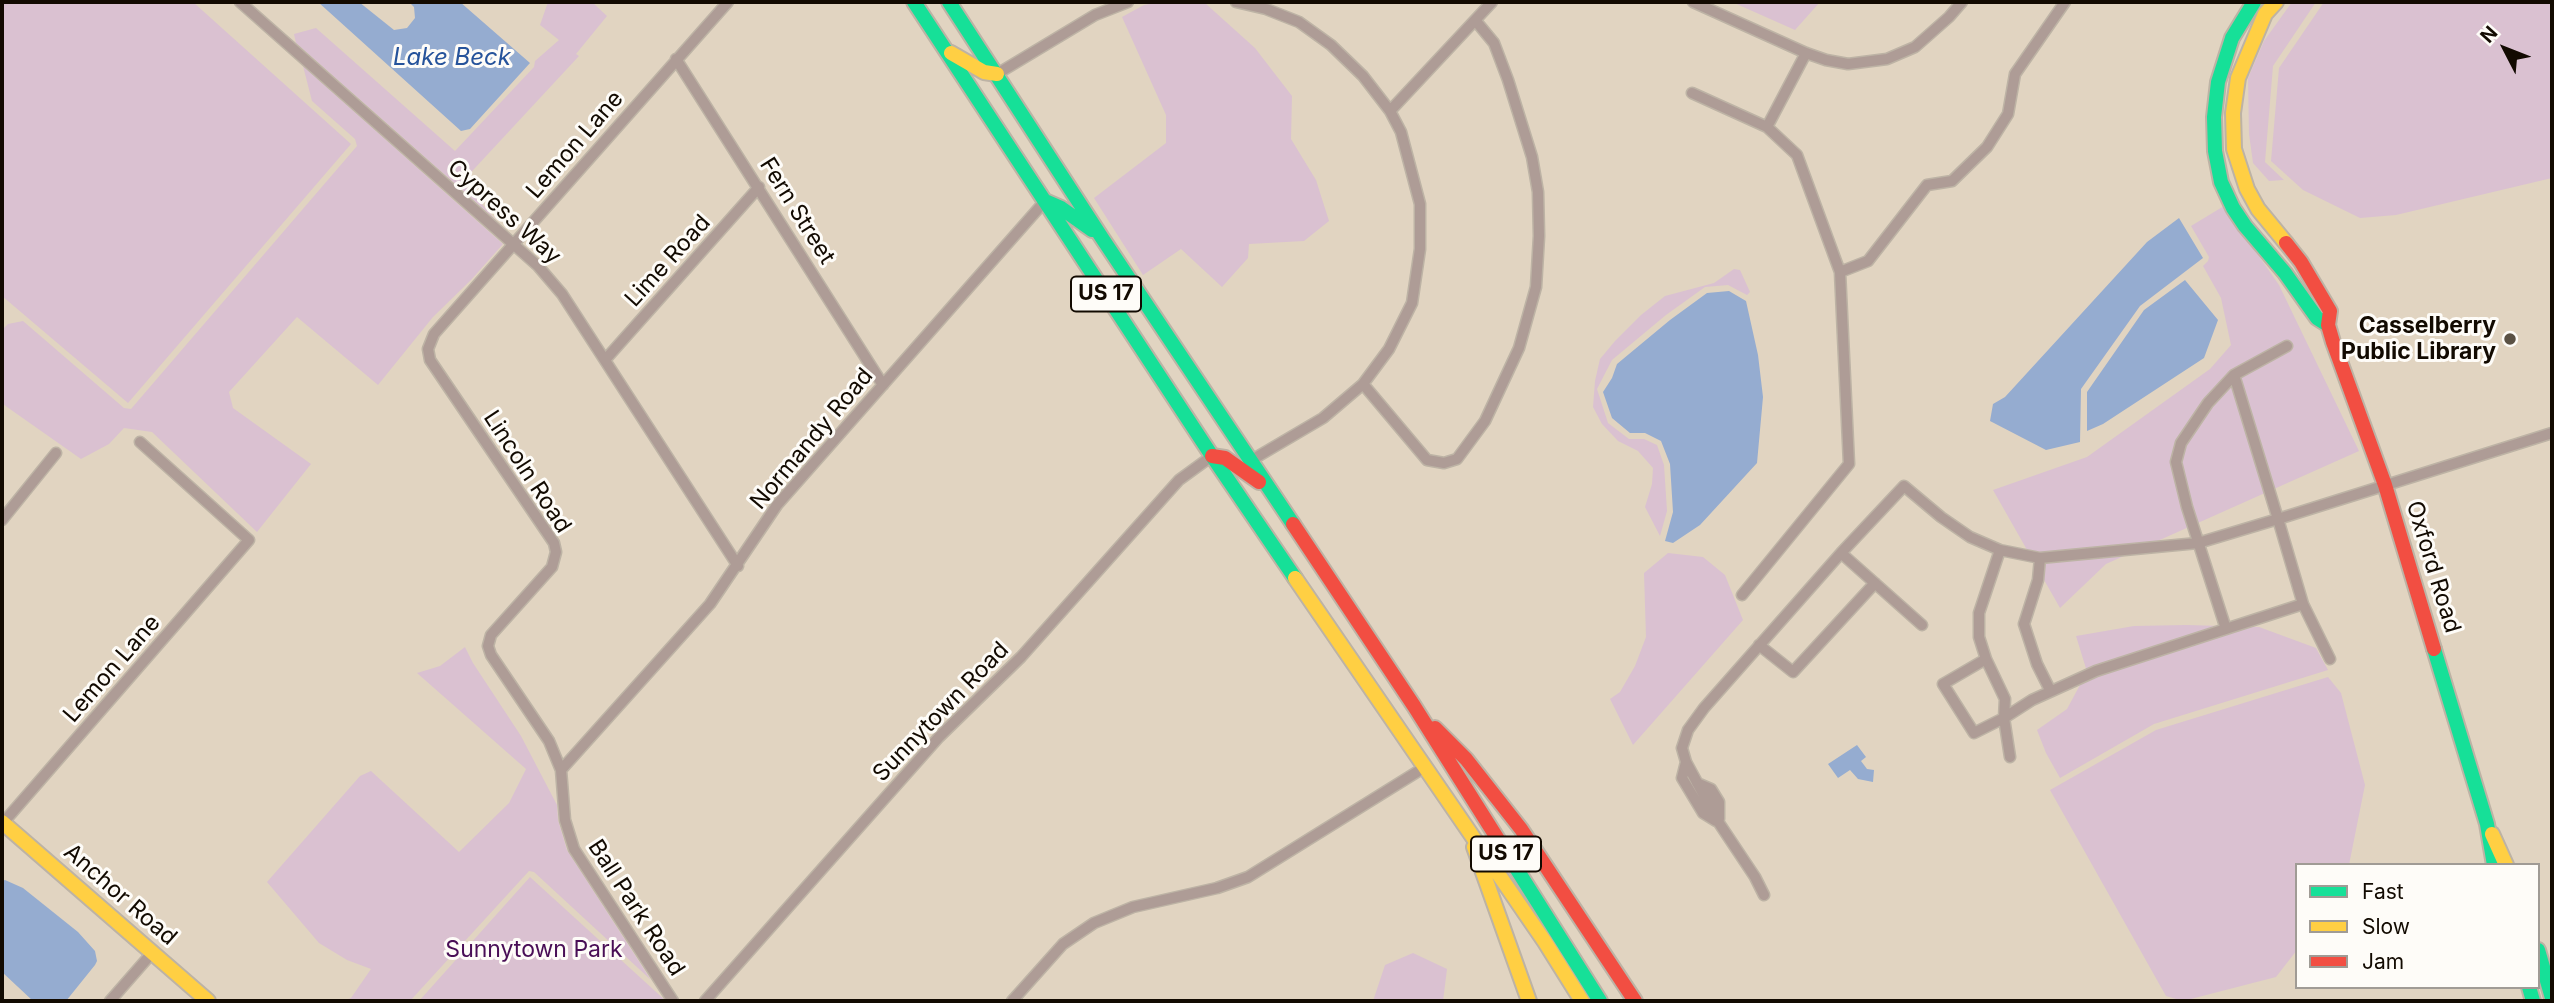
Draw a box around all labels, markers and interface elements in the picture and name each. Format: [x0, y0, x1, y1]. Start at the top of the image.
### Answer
north arrow [2470, 14, 2540, 84]
text: N [2476, 22, 2502, 48]
water label: Lake Beck [393, 44, 511, 72]
street label: Lemon Lane [521, 86, 629, 204]
street label: Fern Street [753, 153, 841, 269]
street label: Cypress Way [442, 154, 566, 270]
street label: Lime Road [620, 209, 716, 313]
road number: US 17 [1071, 276, 1141, 312]
place label: Casselberry Public Library [2341, 312, 2496, 366]
marker: Casselberry Public Library [2502, 331, 2518, 347]
street label: Normandy Road [745, 363, 879, 515]
street label: Lincoln Road [477, 406, 577, 538]
street label: Oxford Road [2400, 498, 2466, 636]
street label: Lemon Lane [58, 610, 166, 728]
street label: Sunnytown Road [867, 636, 1015, 788]
street label: Ball Park Road [582, 835, 690, 981]
road number: US 17 [1471, 836, 1541, 872]
street label: Anchor Road [58, 838, 182, 952]
legend [2295, 863, 2540, 989]
text: Fast [2362, 879, 2404, 904]
text: Slow [2362, 914, 2410, 939]
park label: Sunnytown Park [445, 936, 623, 964]
text: Jam [2362, 949, 2404, 974]

